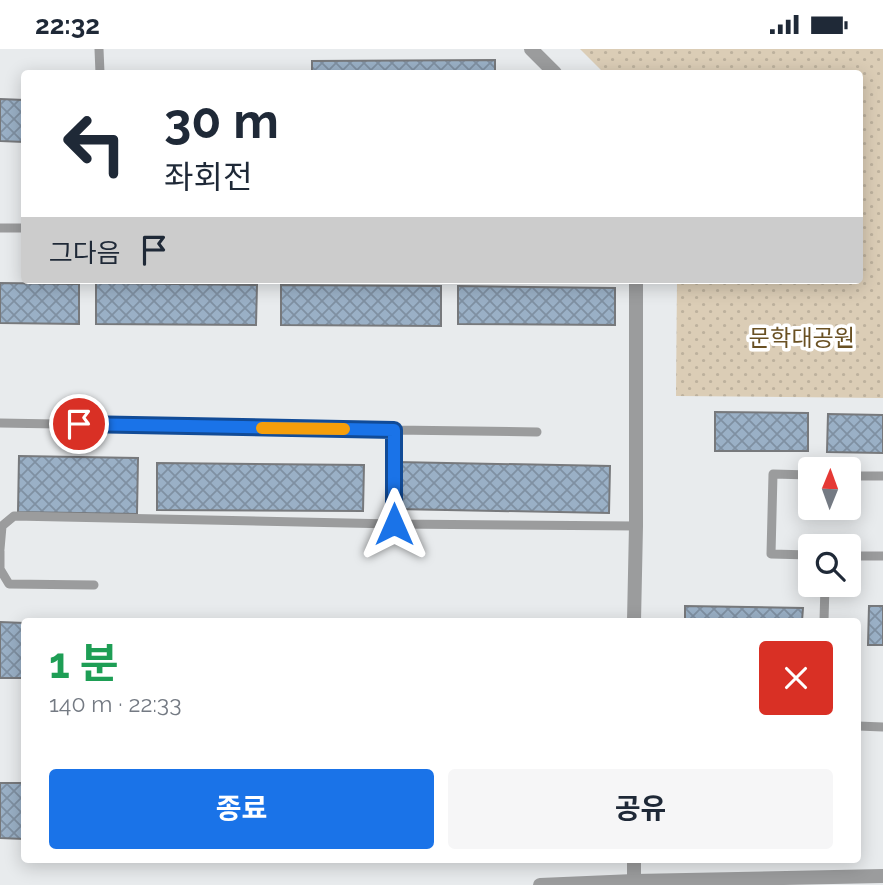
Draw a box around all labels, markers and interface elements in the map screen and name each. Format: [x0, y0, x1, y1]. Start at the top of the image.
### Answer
text: 22:32 [35, 10, 100, 40]
text: 30 m [164, 92, 279, 149]
icon: left [49, 98, 140, 189]
text: 좌회전 [164, 158, 252, 195]
icon: arrive [135, 231, 173, 269]
text: 그다음 [49, 238, 121, 268]
park label: 문학대공원 [749, 324, 855, 351]
pin [49, 394, 109, 454]
icon: arrive [60, 405, 98, 443]
north arrow [798, 457, 861, 520]
map controls [798, 457, 861, 597]
position arrow [357, 487, 431, 561]
button: search [798, 534, 861, 597]
text: 1 분 [49, 639, 118, 688]
button: close [759, 641, 833, 715]
text: 140 m · 22:33 [49, 690, 181, 717]
button: 종료 [49, 769, 434, 849]
button: 공유 [448, 769, 833, 849]

